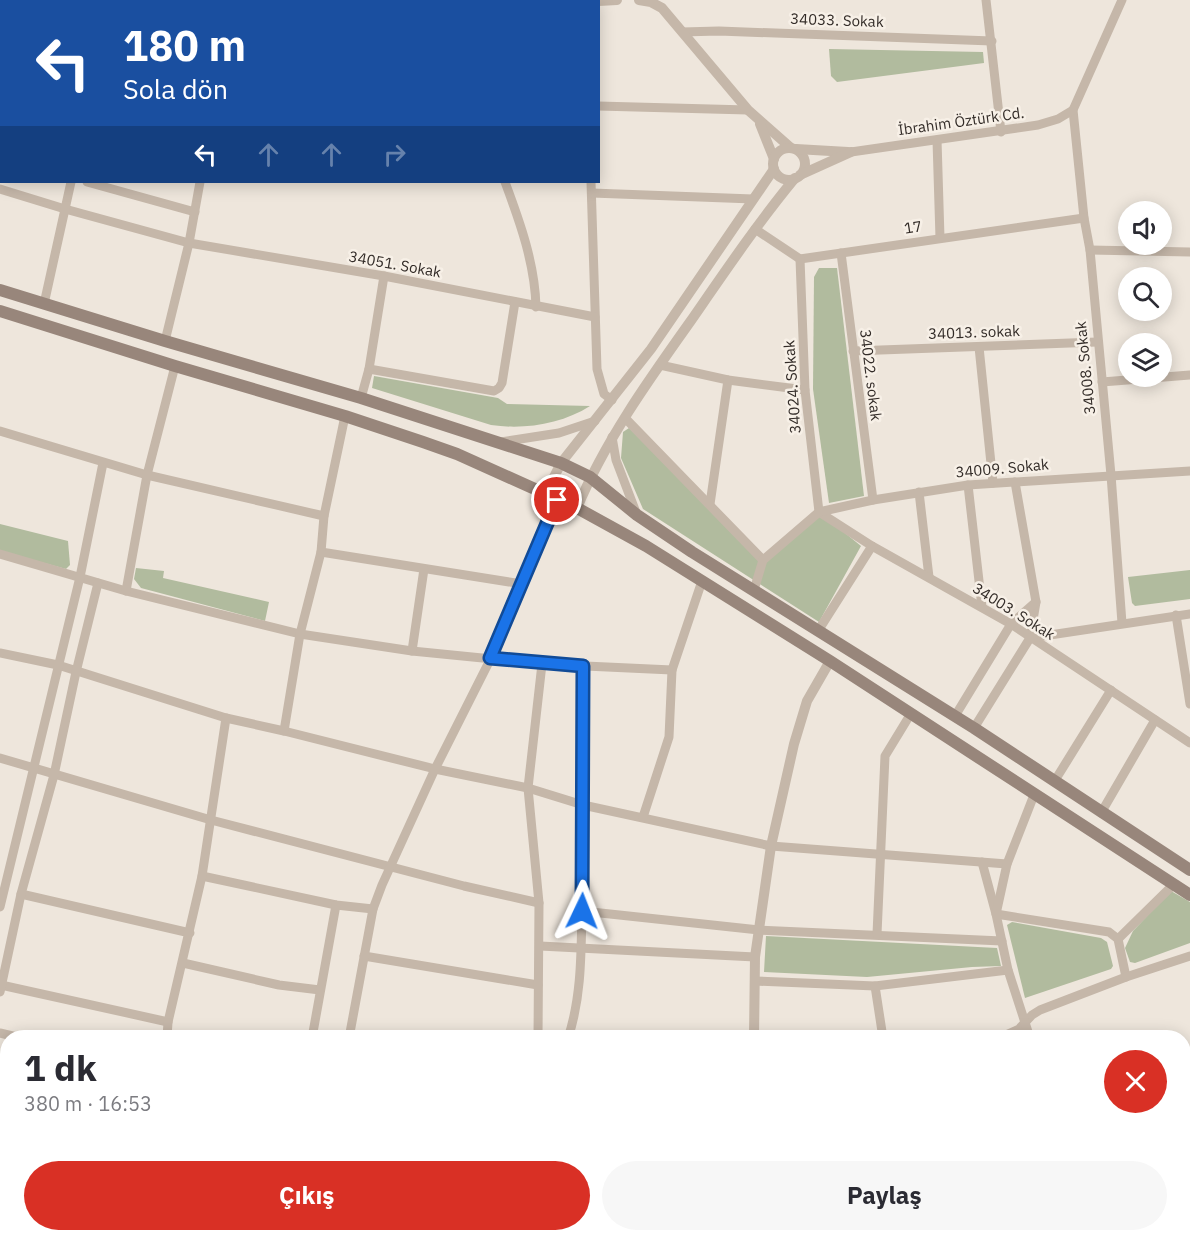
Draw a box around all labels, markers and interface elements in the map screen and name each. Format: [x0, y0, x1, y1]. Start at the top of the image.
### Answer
street label: 34033. Sokak [790, 9, 884, 31]
text: 180 m [123, 18, 246, 73]
icon: left [24, 24, 102, 102]
text: Sola dön [123, 71, 228, 106]
street label: İbrahim Öztürk Cd. [897, 103, 1025, 139]
icon: left [189, 138, 222, 171]
icon: ahead [252, 138, 285, 171]
icon: ahead [315, 138, 348, 171]
icon: right [378, 138, 411, 171]
map controls [1118, 201, 1172, 387]
button: sound [1118, 201, 1172, 255]
street label: 17 [903, 216, 923, 238]
street label: 34051. Sokak [347, 247, 443, 281]
button: search [1118, 267, 1172, 321]
street label: 34008. Sokak [1071, 320, 1099, 415]
street label: 34013. sokak [928, 321, 1020, 343]
street label: 34022. sokak [856, 328, 886, 422]
button: layers [1118, 333, 1172, 387]
street label: 34024. Sokak [779, 340, 805, 434]
street label: 34009. Sokak [955, 454, 1049, 482]
pin [531, 474, 582, 525]
icon: arrive [540, 483, 573, 516]
street label: 34003. Sokak [969, 578, 1059, 644]
position arrow [550, 879, 614, 943]
text: 1 dk [24, 1044, 97, 1091]
button: close [1104, 1050, 1167, 1113]
text: 380 m · 16:53 [24, 1090, 152, 1117]
button: Çıkış [24, 1161, 590, 1230]
button: Paylaş [602, 1161, 1167, 1230]

